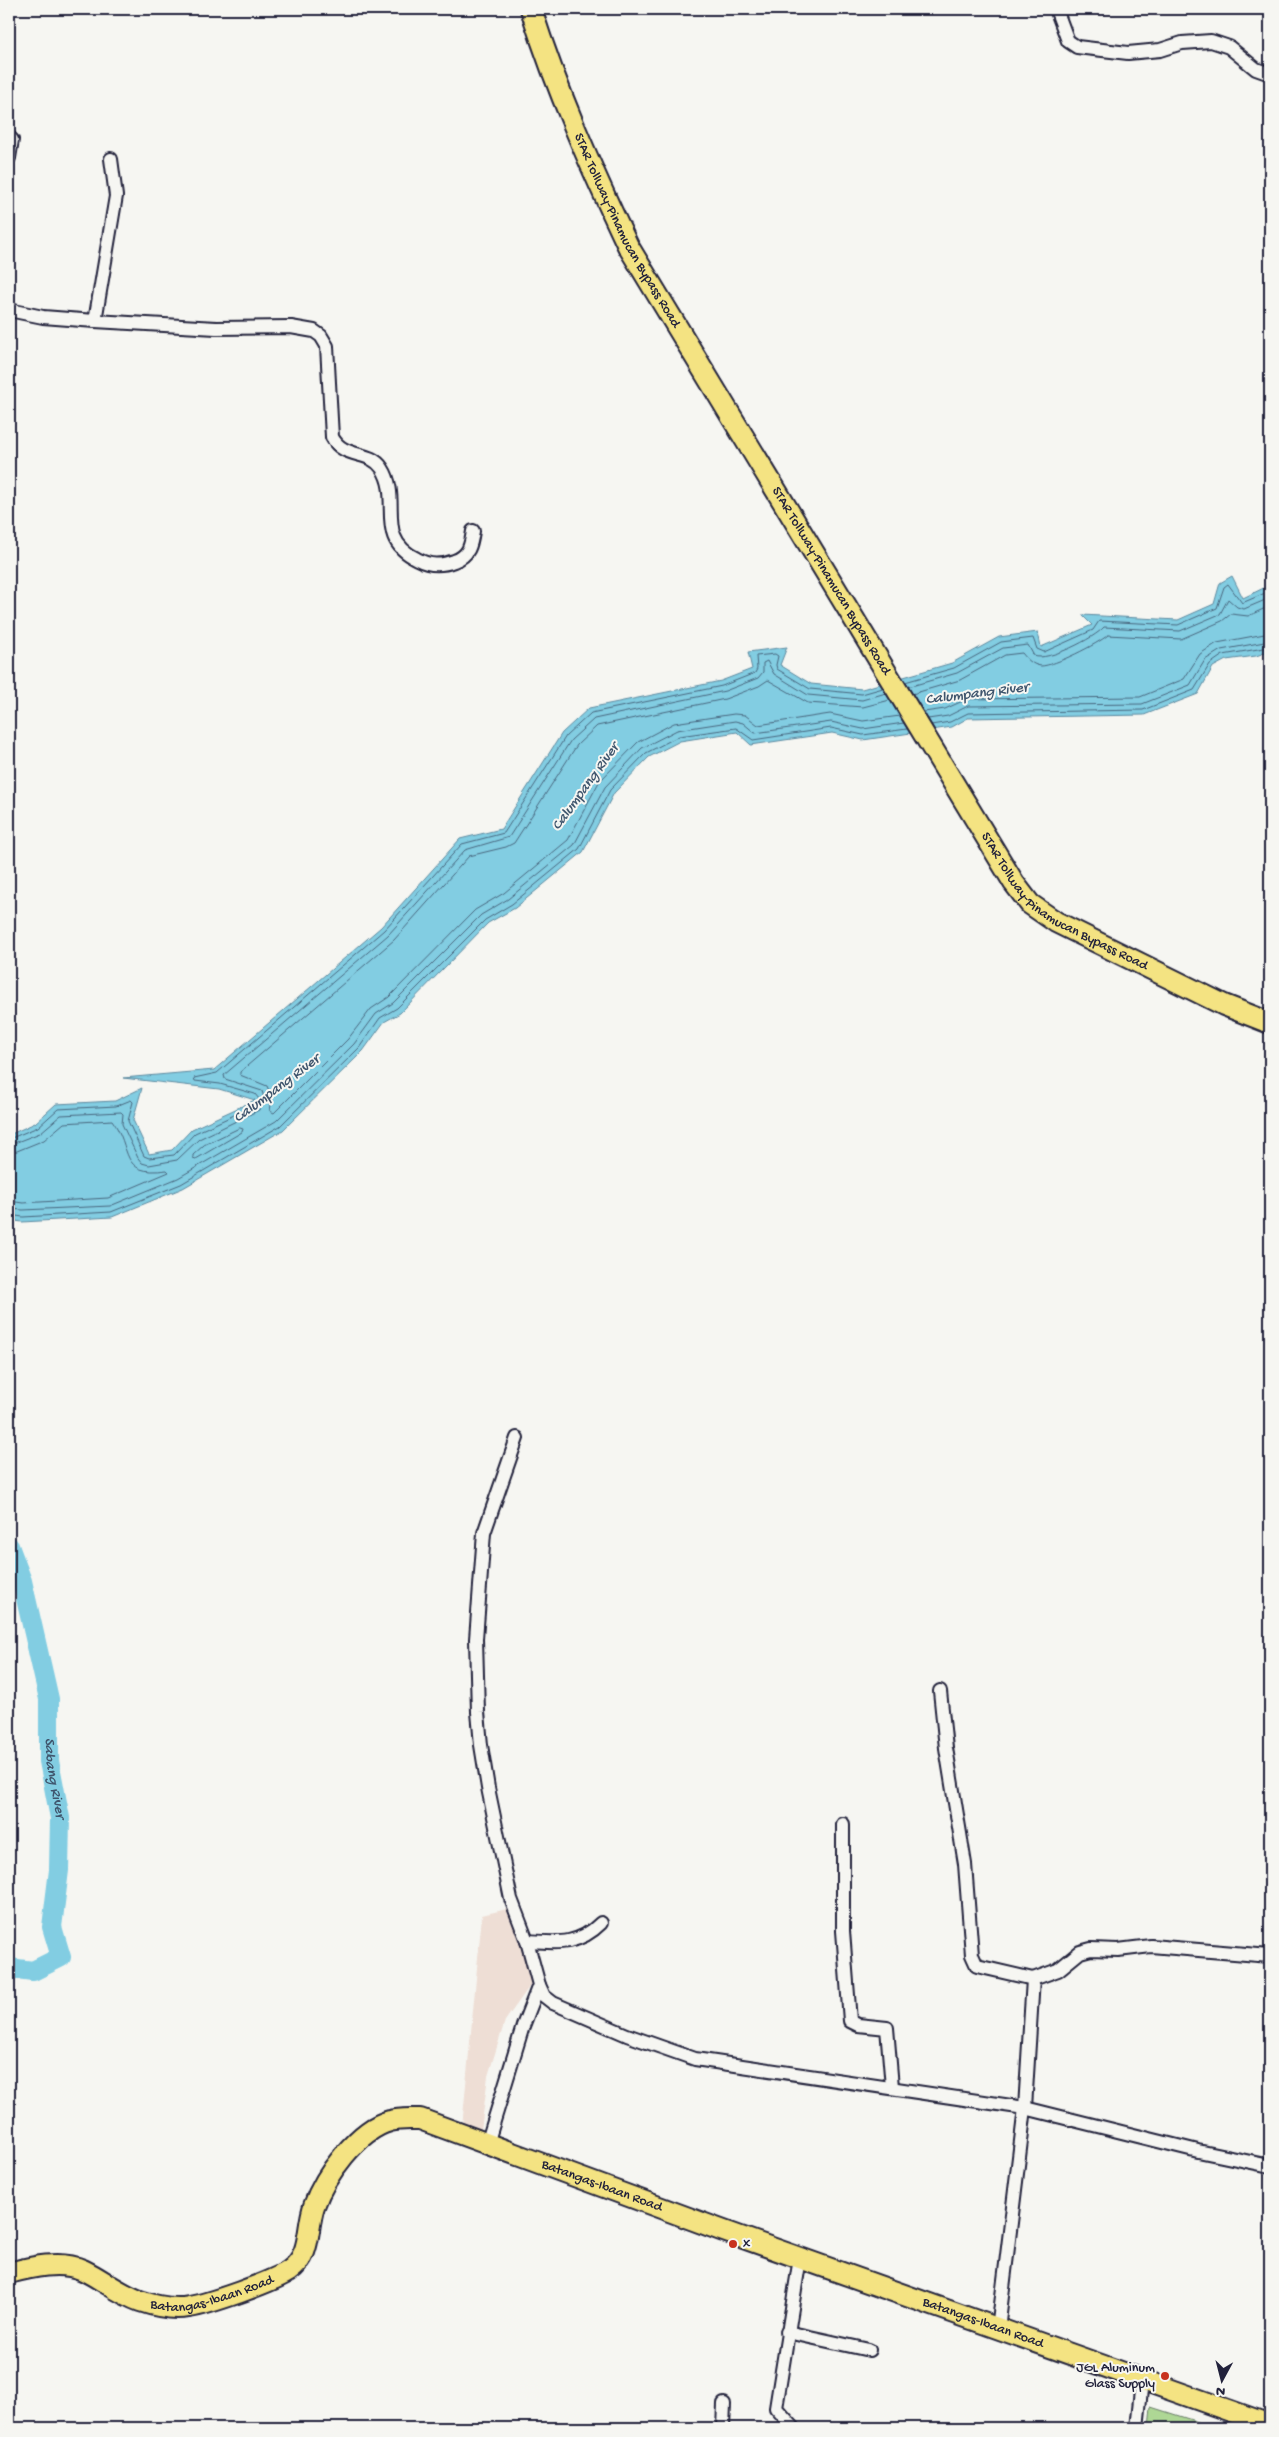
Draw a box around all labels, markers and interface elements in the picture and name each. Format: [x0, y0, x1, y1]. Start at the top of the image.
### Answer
street label: STAR Tollway-Pinamucan Bypass Road [570, 131, 685, 332]
street label: STAR Tollway-Pinamucan Bypass Road [768, 484, 895, 680]
water label: Calumpang River [925, 678, 1032, 709]
water label: Calumpang River [548, 738, 625, 834]
street label: STAR Tollway-Pinamucan Bypass Road [977, 829, 1152, 975]
water label: Calumpang River [230, 1049, 326, 1127]
water label: Sabang River [40, 1738, 69, 1823]
street label: Batangas-Ibaan Road [538, 2156, 666, 2217]
place label: x [743, 2236, 751, 2253]
marker: x [727, 2238, 739, 2250]
street label: Batangas-Ibaan Road [147, 2271, 278, 2317]
street label: Batangas-Ibaan Road [919, 2293, 1048, 2353]
north arrow [1196, 2354, 1246, 2404]
place label: JGL Aluminum Glass Supply [1076, 2360, 1155, 2393]
marker: JGL Aluminum Glass Supply [1159, 2370, 1171, 2382]
text: N [1215, 2381, 1226, 2399]

